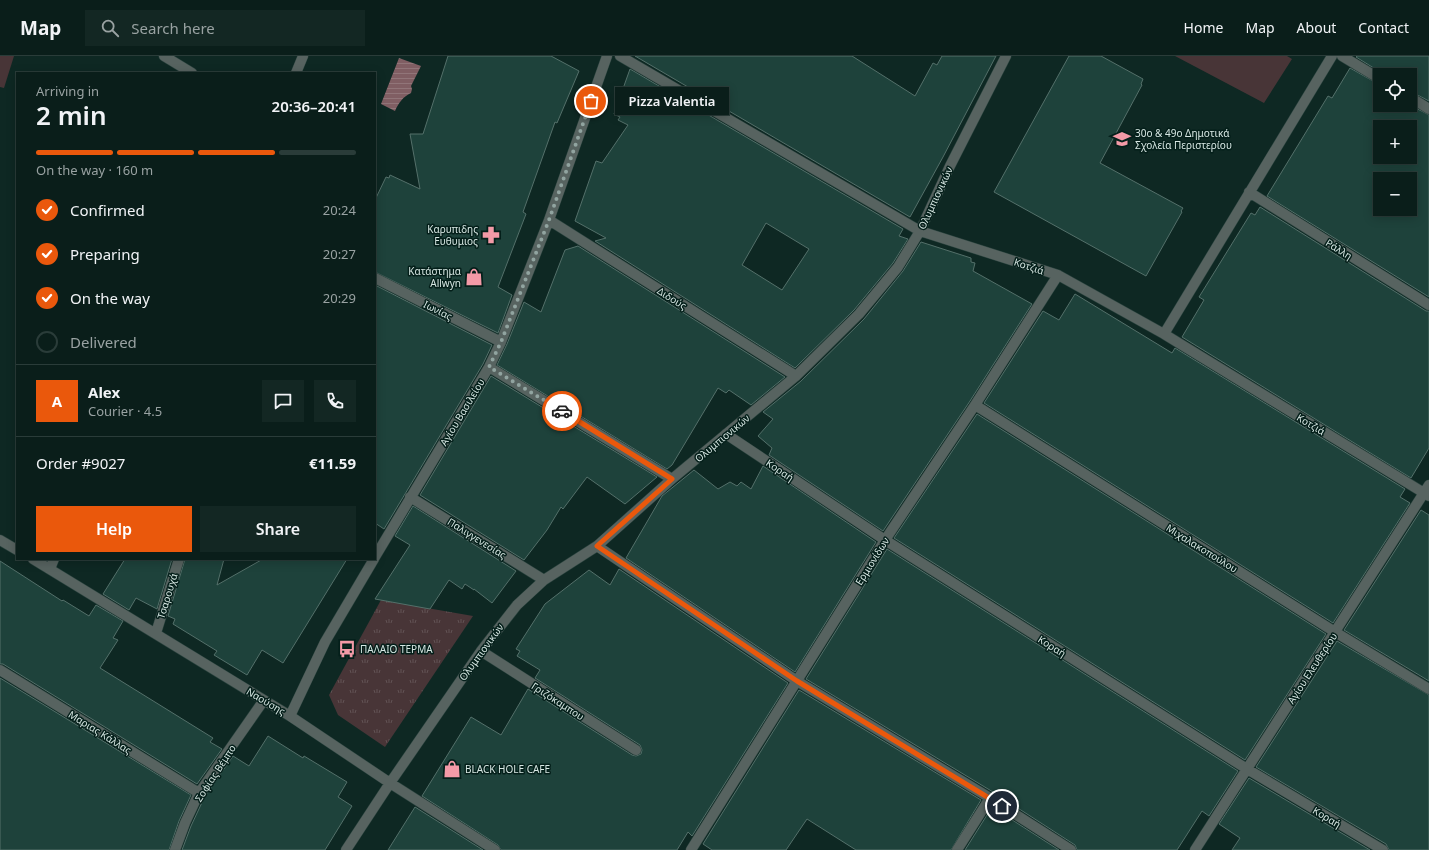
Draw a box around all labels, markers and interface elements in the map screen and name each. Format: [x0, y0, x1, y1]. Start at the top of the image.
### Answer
search box [85, 10, 365, 46]
text: Map [20, 15, 61, 41]
icon: search [99, 17, 121, 39]
text: Search here [131, 18, 215, 38]
text: Home [1184, 18, 1223, 37]
text: Map [1245, 18, 1275, 37]
text: About [1297, 18, 1336, 37]
text: Contact [1358, 18, 1409, 37]
map controls [1373, 68, 1417, 216]
button: locate [1373, 68, 1417, 112]
text: Arriving in [36, 82, 99, 100]
pin [574, 84, 608, 118]
callout: Pizza Valentia [615, 87, 729, 115]
icon: bag [580, 90, 602, 112]
text: Pizza Valentia [629, 92, 715, 110]
text: 20:36–20:41 [272, 96, 356, 116]
text: 2 min [36, 97, 107, 133]
button: + [1373, 120, 1417, 164]
place label: 30ο & 49ο Δημοτικά Σχολεία Περιστερίου [1135, 126, 1232, 152]
school or university icon: 30ο & 49ο Δημοτικά Σχολεία Περιστερίου [1112, 129, 1132, 149]
text: On the way · 160 m [36, 161, 153, 179]
street label: Ολυμπιονικών [914, 164, 956, 232]
button: − [1373, 172, 1417, 216]
icon: check [36, 199, 58, 221]
text: Confirmed [70, 200, 145, 220]
text: 20:24 [323, 201, 356, 219]
place label: Καρυπιδης Ευθυμιος [427, 222, 478, 248]
pharmacy icon: Καρυπιδης Ευθυμιος [481, 225, 501, 245]
street label: Ράλλη [1323, 235, 1355, 263]
icon: check [36, 243, 58, 265]
text: Preparing [70, 244, 140, 264]
text: 20:27 [323, 245, 356, 263]
street label: Κοτζιά [1012, 255, 1047, 278]
place label: Κατάστημα Allwyn [408, 264, 462, 290]
shop icon: Κατάστημα Allwyn [464, 267, 484, 287]
street label: Διδούς [655, 284, 690, 313]
icon: check [36, 287, 58, 309]
text: On the way [70, 288, 150, 308]
text: 20:29 [323, 289, 356, 307]
street label: Ιωνίας [421, 297, 455, 323]
text: Delivered [70, 332, 137, 352]
street label: Αγίου Βασιλείου [436, 376, 488, 448]
button: chat [262, 380, 304, 422]
button: phone [314, 380, 356, 422]
text: Alex [88, 382, 120, 402]
text: A [52, 391, 62, 411]
courier [542, 391, 582, 431]
icon: car [551, 400, 573, 422]
text: Courier · 4.5 [88, 402, 162, 420]
street label: Κοτζιά [1294, 410, 1328, 438]
street label: Ολυμπιονικών [692, 411, 752, 465]
text: Order #9027 [36, 453, 125, 473]
text: €11.59 [309, 453, 356, 473]
street label: Κοραή [763, 456, 797, 484]
button: Help [36, 506, 192, 552]
button: Share [200, 506, 356, 552]
street label: Παλιγγενεσίας [445, 514, 509, 562]
street label: Μιχαλακοπούλου [1164, 520, 1240, 576]
street label: Ερμιονίδων [852, 534, 892, 588]
street label: Τσαρουχά [153, 571, 181, 620]
street label: Ολυμπιονικών [456, 621, 506, 683]
street label: Αγίου Ελευθερίου [1284, 630, 1340, 706]
street label: Κοραή [1035, 632, 1069, 660]
bus stop icon: ΠΑΛΑΙΟ ΤΕΡΜΑ [337, 639, 357, 659]
place label: ΠΑΛΑΙΟ ΤΕΡΜΑ [360, 642, 433, 656]
street label: Γριζόκαμπου [529, 679, 587, 723]
street label: Ναούσης [244, 684, 288, 718]
street label: Μαριας Κάλλας [66, 707, 134, 757]
street label: Σοφίας Βέμπο [191, 742, 239, 804]
shop icon: BLACK HOLE CAFE [442, 759, 462, 779]
place label: BLACK HOLE CAFE [465, 762, 550, 776]
pin [985, 789, 1019, 823]
icon: home [991, 795, 1013, 817]
street label: Κοραή [1310, 803, 1344, 831]

